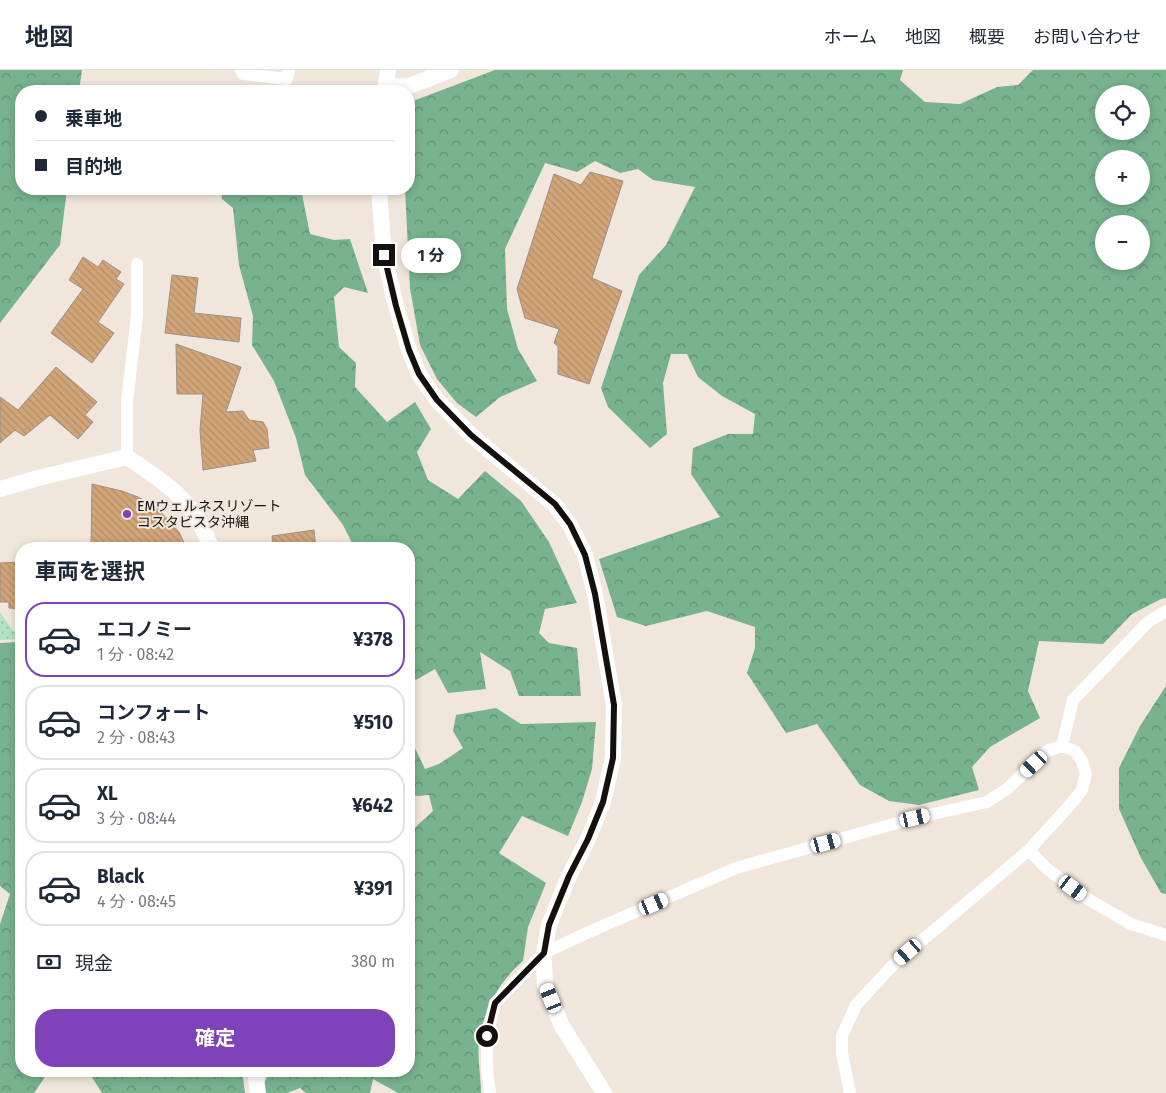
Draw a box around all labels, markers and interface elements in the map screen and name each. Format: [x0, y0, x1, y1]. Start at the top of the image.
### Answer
text: 地図 [25, 23, 73, 51]
text: ホーム [824, 26, 877, 48]
text: 地図 [905, 26, 941, 48]
text: 概要 [969, 26, 1005, 48]
text: お問い合わせ [1033, 26, 1141, 48]
map controls [1095, 85, 1150, 270]
button: locate [1095, 85, 1150, 140]
text: 乗車地 [65, 107, 122, 130]
button: + [1095, 150, 1150, 205]
text: 目的地 [65, 155, 122, 178]
button: − [1095, 215, 1150, 270]
callout: 1 分 [402, 238, 462, 272]
route end [373, 244, 395, 266]
text: 1 分 [417, 246, 445, 265]
place label: EMウェルネスリゾート コスタビスタ沖縄 [137, 498, 281, 531]
marker: EMウェルネスリゾート コスタビスタ沖縄 [121, 508, 133, 520]
text: 車両を選択 [35, 558, 145, 585]
icon: car [37, 617, 82, 662]
text: エコノミー [97, 618, 192, 641]
text: ¥378 [353, 628, 393, 651]
text: 1 分 · 08:42 [97, 645, 174, 664]
icon: car [37, 700, 82, 745]
text: コンフォート [97, 701, 210, 724]
text: ¥510 [353, 711, 393, 734]
text: 2 分 · 08:43 [97, 728, 175, 747]
car [1017, 748, 1050, 780]
text: XL [97, 782, 118, 805]
icon: car [37, 783, 82, 828]
text: ¥642 [352, 794, 393, 817]
car [898, 807, 931, 829]
text: 3 分 · 08:44 [97, 809, 176, 828]
car [809, 832, 842, 854]
text: Black [97, 865, 144, 888]
icon: car [37, 866, 82, 911]
car [1056, 873, 1089, 903]
text: ¥391 [354, 877, 393, 900]
car [637, 891, 670, 917]
text: 4 分 · 08:45 [97, 892, 176, 911]
car [891, 936, 924, 968]
icon: cash [35, 948, 63, 976]
text: 現金 [75, 952, 113, 975]
text: 380 m [351, 952, 395, 971]
car [538, 981, 563, 1015]
button: 確定 [35, 1009, 395, 1067]
route start [476, 1025, 498, 1047]

